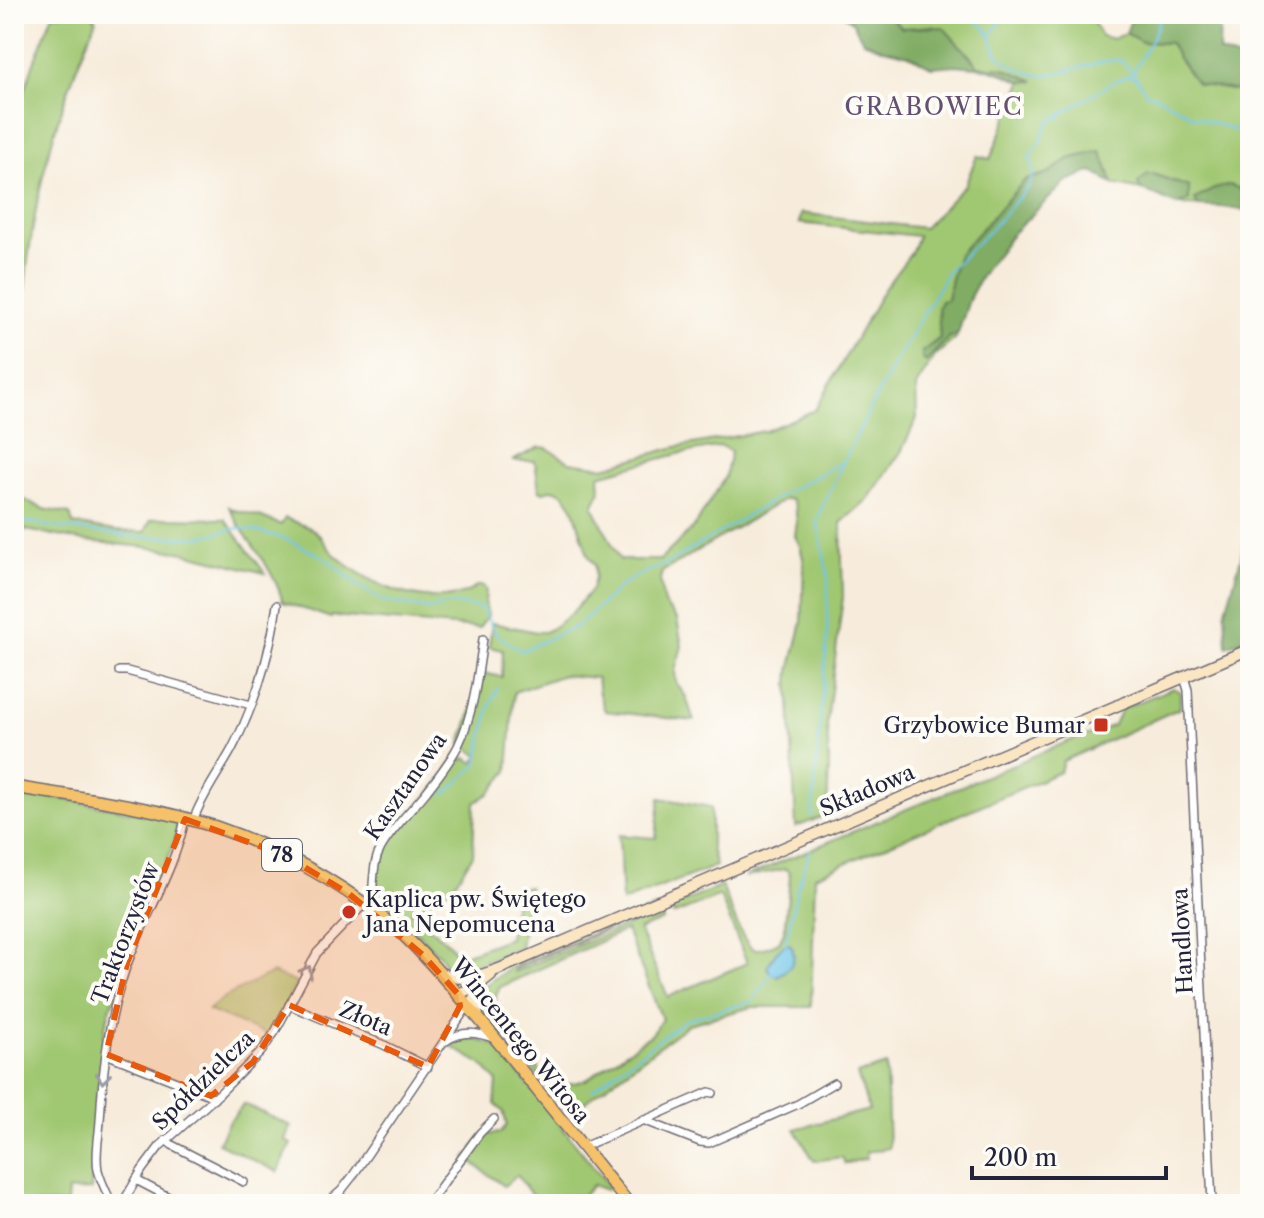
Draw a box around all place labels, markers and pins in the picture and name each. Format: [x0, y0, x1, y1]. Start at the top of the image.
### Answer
place label: Grzybowice Bumar [883, 712, 1085, 739]
marker: Grzybowice Bumar [1092, 716, 1110, 734]
place label: Kaplica pw. Świętego Jana Nepomucena [362, 885, 586, 938]
marker: Kaplica pw. Świętego Jana Nepomucena [340, 903, 358, 921]

